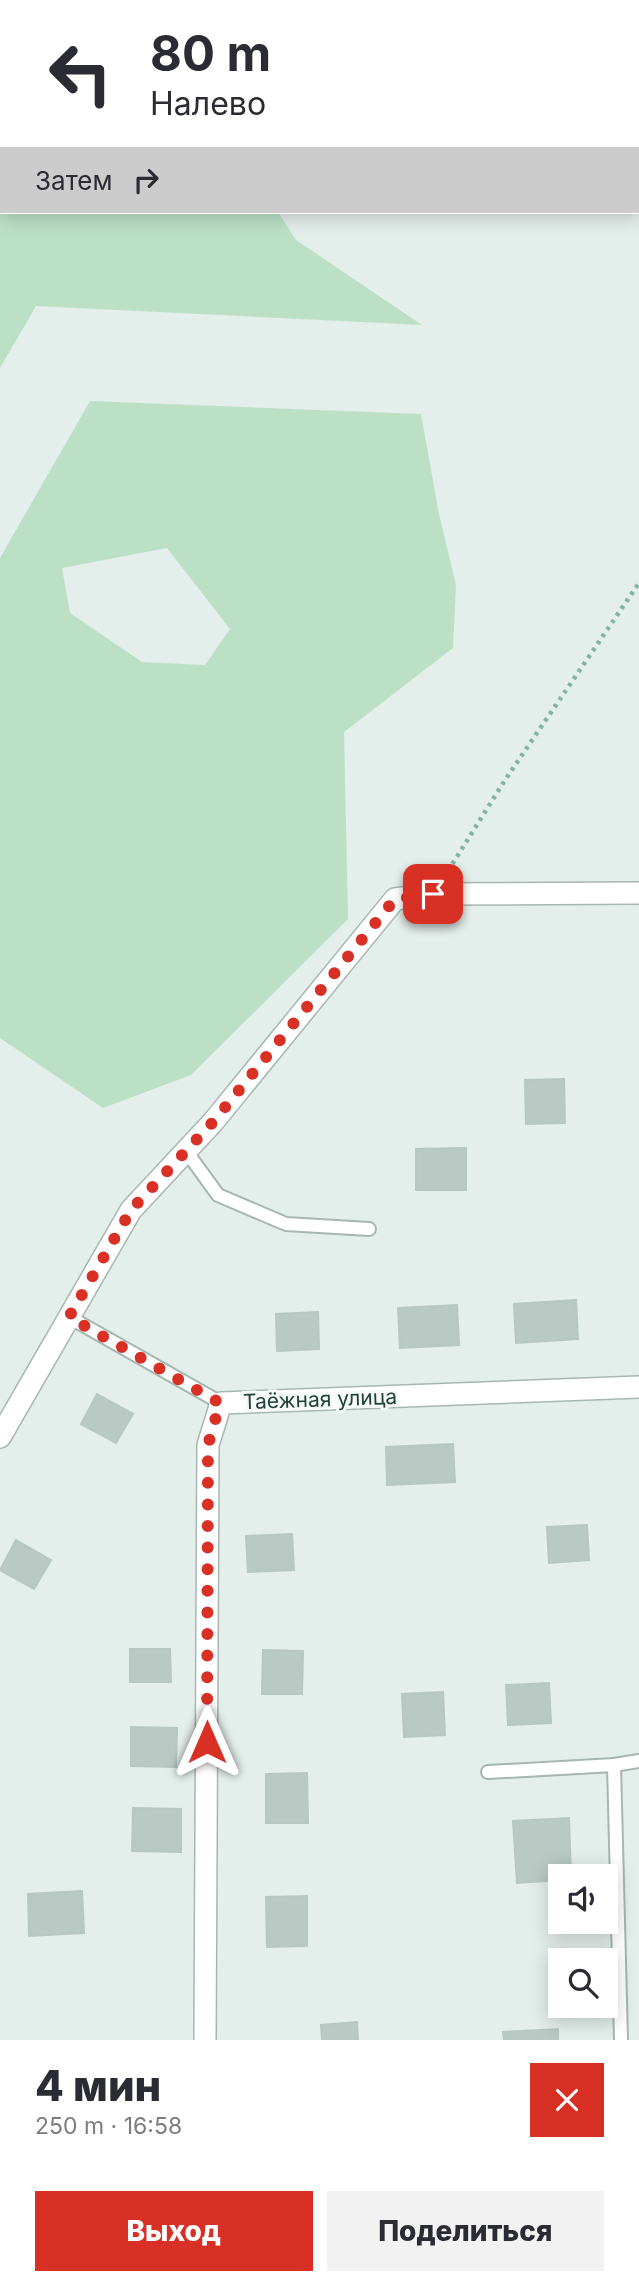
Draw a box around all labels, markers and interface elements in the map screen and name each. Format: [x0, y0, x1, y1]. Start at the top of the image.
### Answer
text: 80 m [150, 24, 271, 83]
icon: left [35, 28, 126, 119]
text: Налево [150, 84, 266, 123]
icon: right [127, 161, 165, 199]
text: Затем [35, 165, 113, 196]
pin [403, 864, 463, 924]
icon: arrive [414, 875, 452, 913]
street label: Таёжная улица [243, 1384, 397, 1414]
position arrow [170, 1705, 244, 1779]
map controls [548, 1864, 618, 2018]
button: sound [548, 1864, 618, 1934]
button: search [548, 1948, 618, 2018]
text: 4 мин [35, 2060, 161, 2111]
button: close [530, 2063, 604, 2137]
text: 250 m · 16:58 [35, 2112, 182, 2140]
button: Выход [35, 2191, 313, 2271]
button: Поделиться [327, 2191, 604, 2271]

